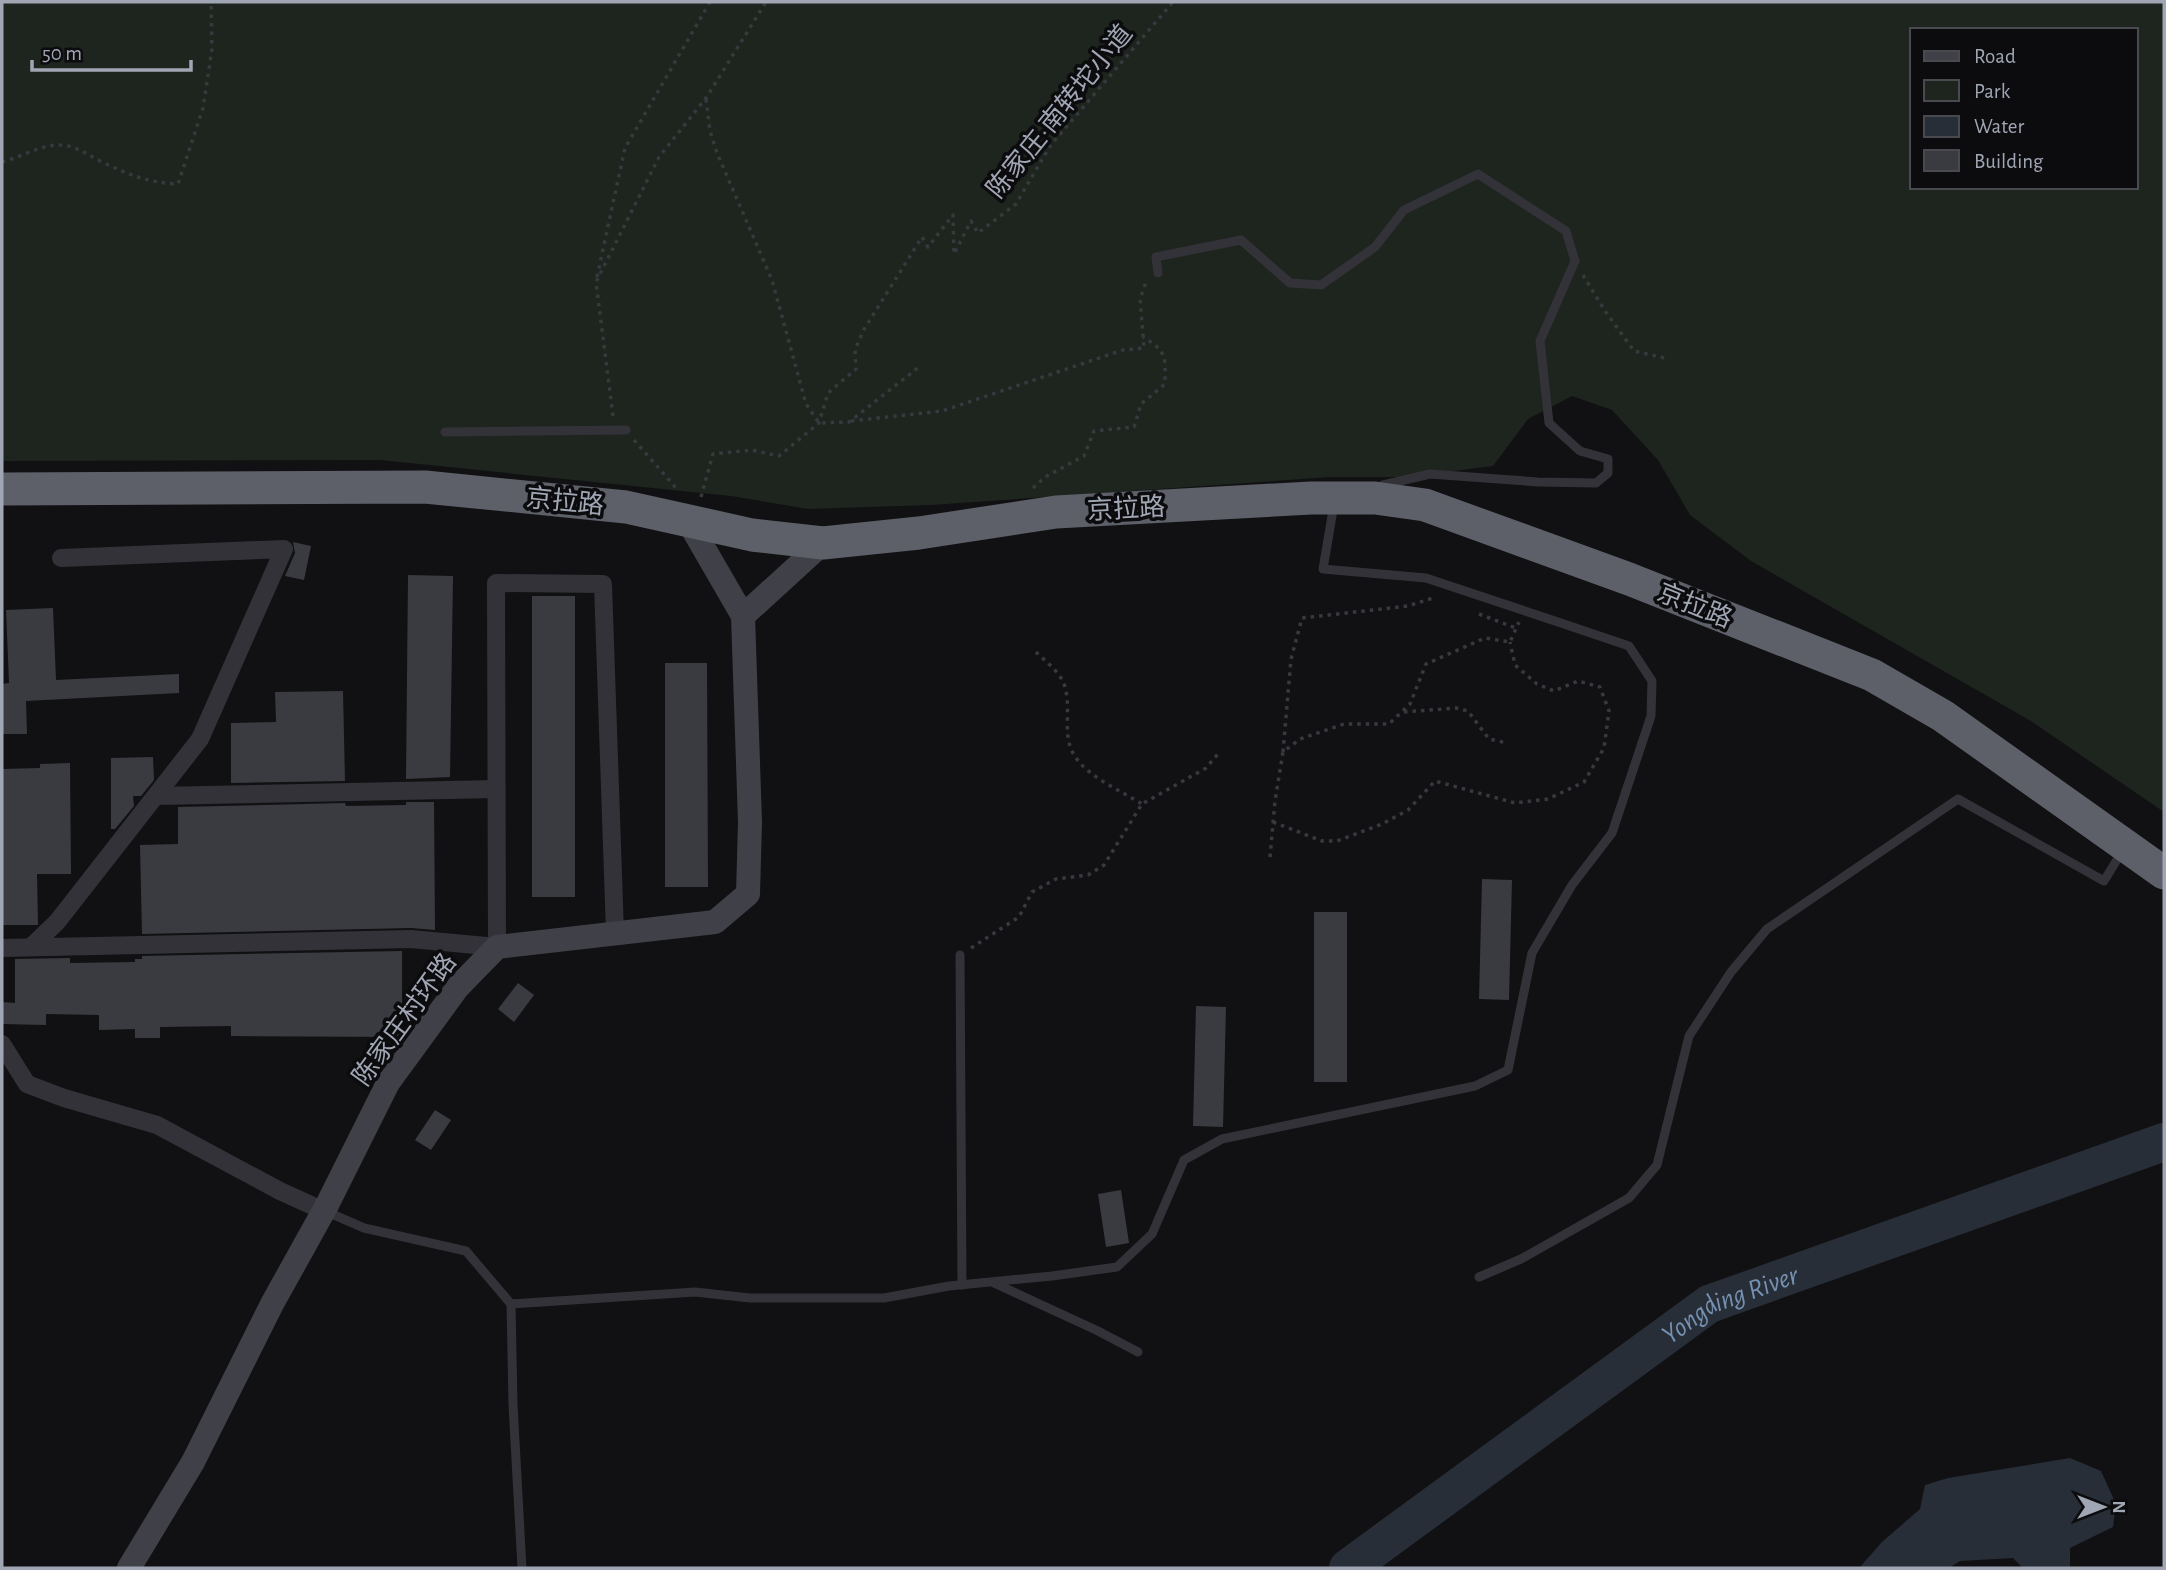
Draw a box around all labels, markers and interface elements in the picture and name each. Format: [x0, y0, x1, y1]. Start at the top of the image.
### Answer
street label: 陈家庄·南转坨小道 [981, 19, 1137, 203]
scale bar [32, 28, 191, 72]
legend [1910, 28, 2138, 189]
text: 50 m [42, 43, 82, 64]
text: Road [1974, 46, 2016, 67]
text: Park [1974, 81, 2011, 102]
text: Water [1974, 116, 2024, 137]
text: Building [1974, 151, 2044, 172]
street label: 京拉路 [525, 483, 605, 519]
street label: 京拉路 [1086, 492, 1166, 524]
street label: 京拉路 [1654, 577, 1736, 633]
street label: 陈家庄村环路 [347, 948, 461, 1090]
water label: Yongding River [1657, 1261, 1803, 1350]
north arrow [2068, 1472, 2138, 1542]
text: N [2109, 1500, 2128, 1514]

